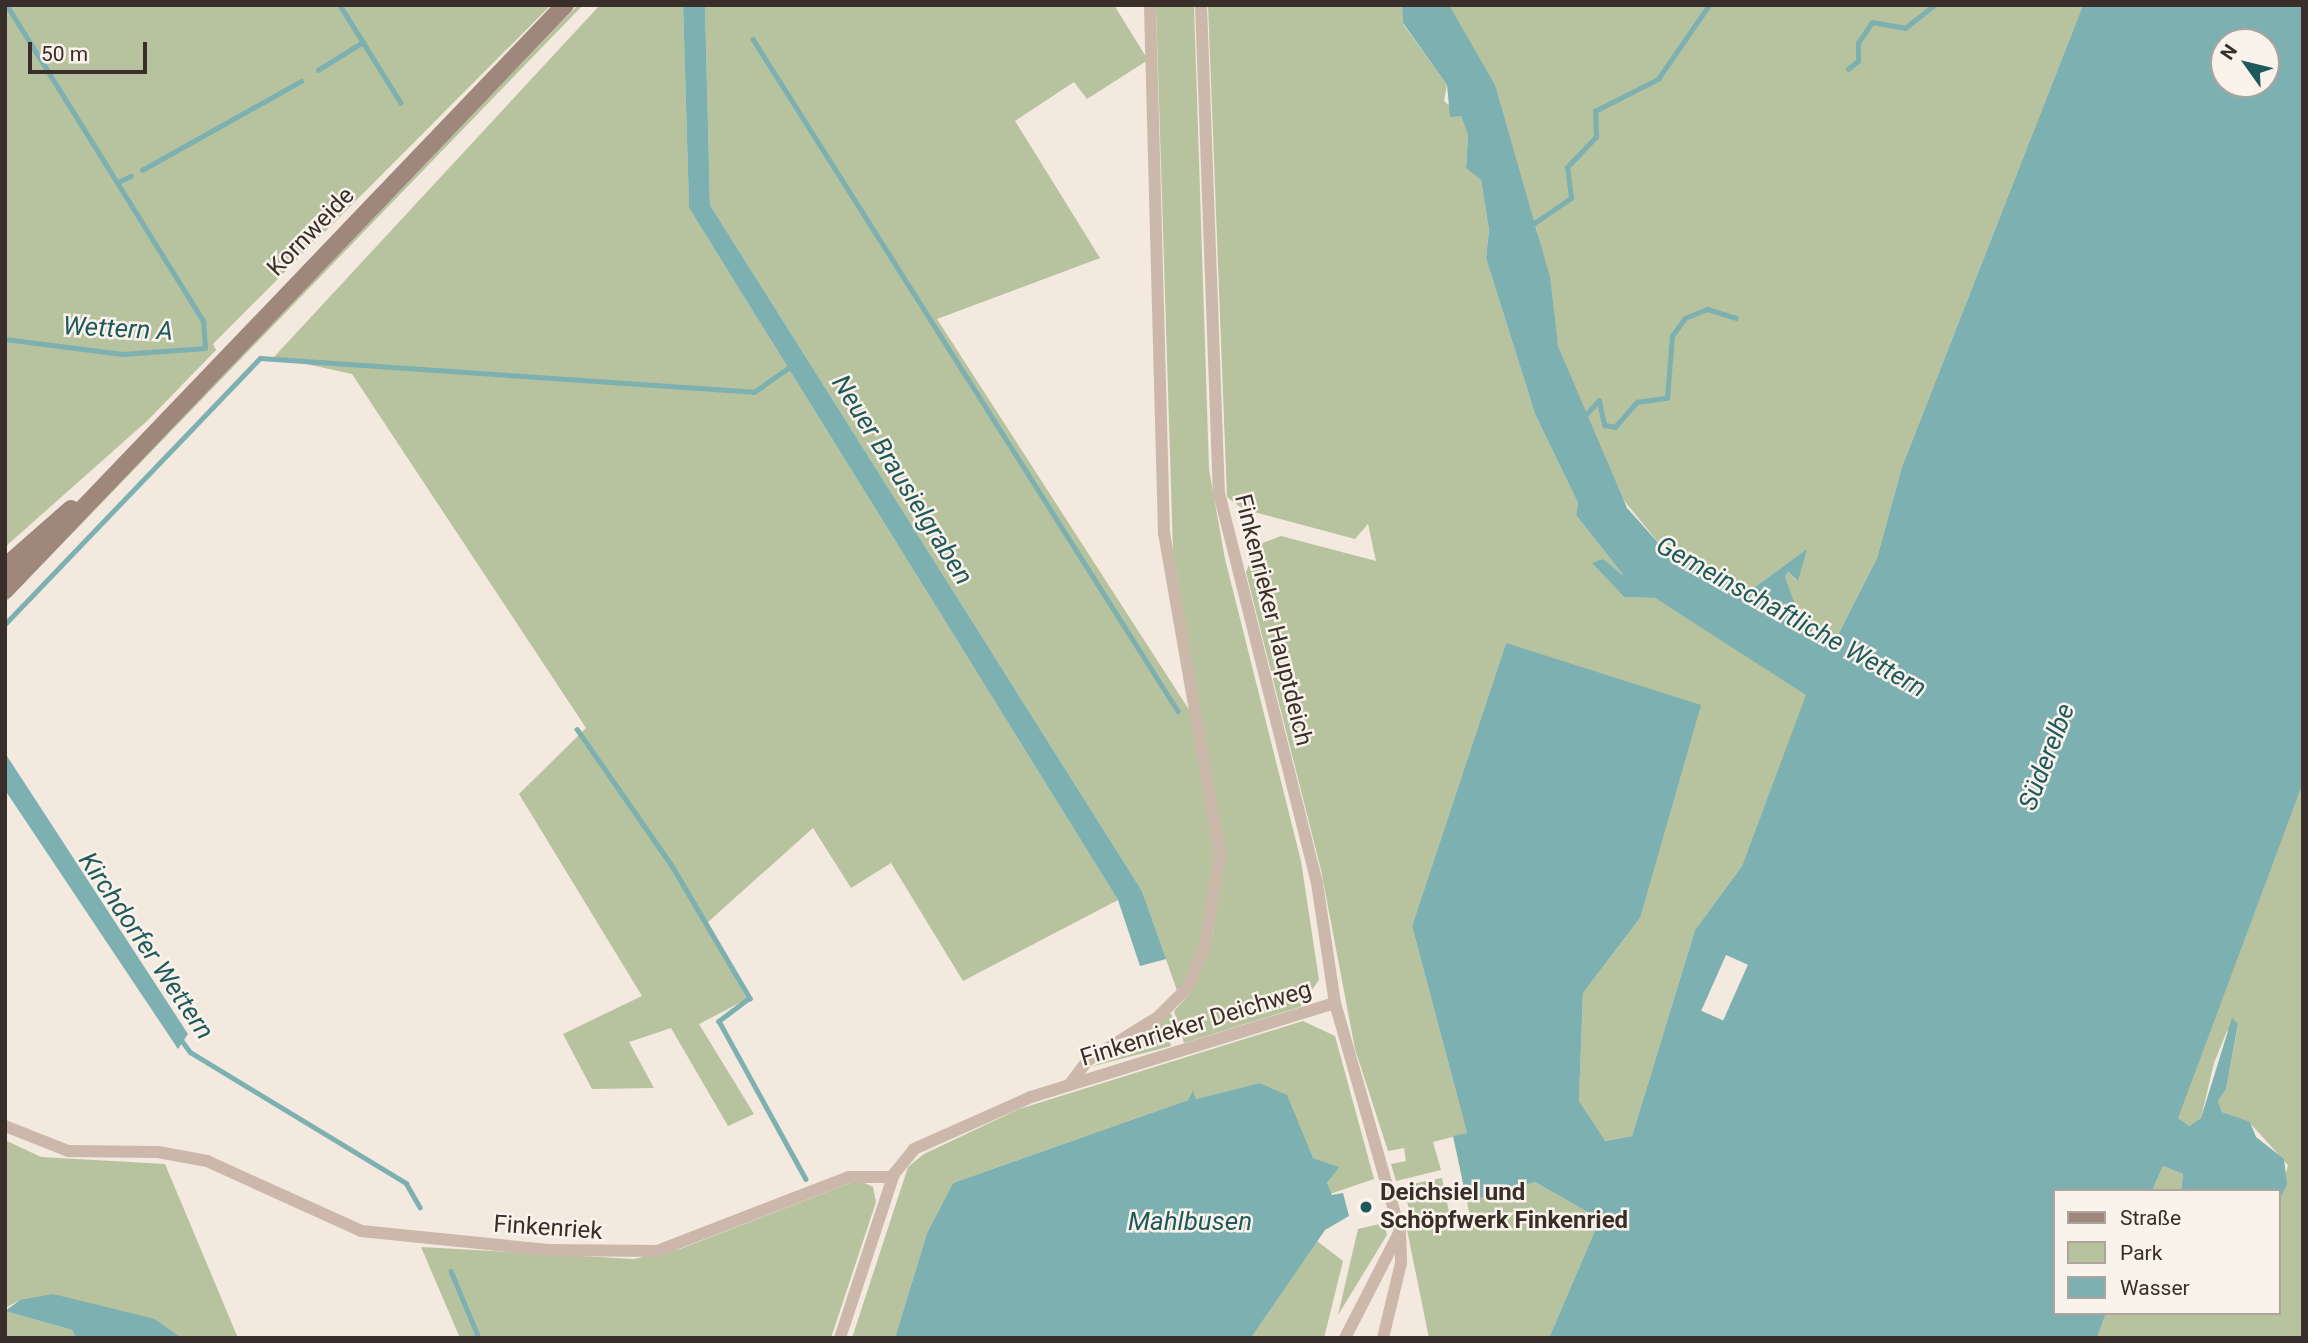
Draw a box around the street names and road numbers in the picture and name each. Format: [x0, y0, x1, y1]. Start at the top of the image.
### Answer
street label: Kornweide [262, 181, 360, 283]
street label: Finkenrieker Hauptdeich [1228, 491, 1318, 749]
street label: Finkenrieker Deichweg [1077, 975, 1315, 1073]
street label: Finkenriek [493, 1210, 603, 1246]

